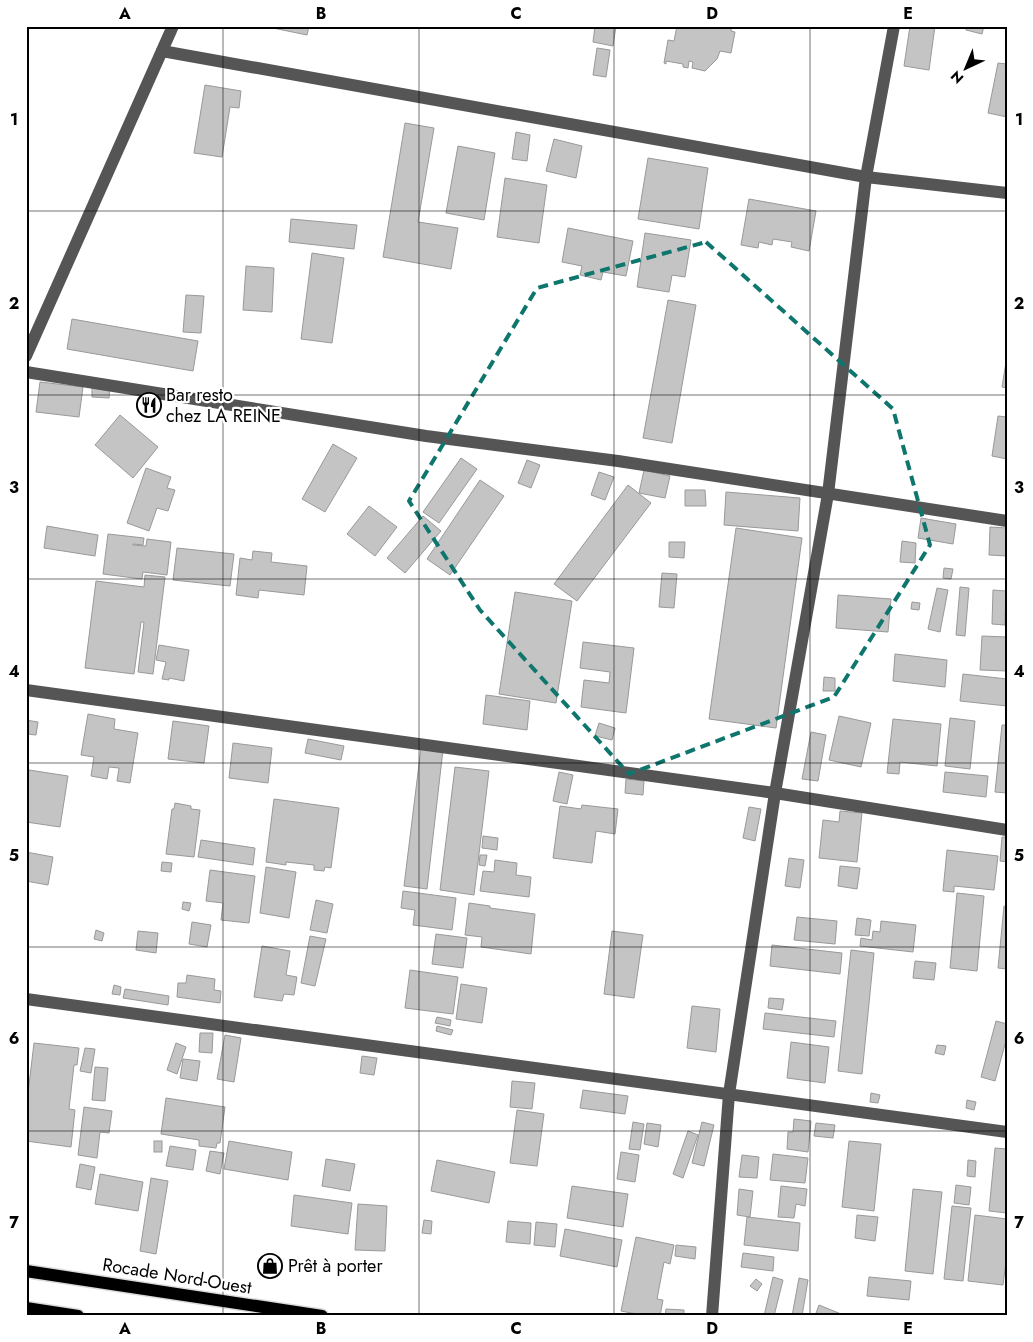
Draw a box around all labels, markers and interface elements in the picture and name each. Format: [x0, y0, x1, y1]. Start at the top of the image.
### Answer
text: A [118, 2, 131, 25]
text: B [316, 2, 326, 25]
text: C [510, 2, 522, 25]
text: D [706, 2, 718, 25]
text: E [903, 2, 913, 25]
north arrow [940, 42, 990, 92]
text: N [946, 66, 968, 88]
text: 1 [10, 108, 18, 131]
text: 1 [1015, 108, 1023, 131]
text: 2 [9, 292, 19, 315]
text: 2 [1014, 292, 1024, 315]
place label: Bar resto chez LA REINE [166, 382, 281, 429]
restaurant icon: Bar resto chez LA REINE [136, 392, 162, 418]
text: 3 [9, 476, 19, 499]
text: 3 [1014, 476, 1024, 499]
text: 4 [8, 660, 20, 683]
text: 4 [1013, 660, 1025, 683]
text: 5 [9, 844, 19, 867]
text: 5 [1014, 844, 1024, 867]
text: 6 [9, 1027, 19, 1050]
text: 6 [1014, 1027, 1024, 1050]
text: 7 [9, 1211, 19, 1234]
text: 7 [1014, 1211, 1024, 1234]
street label: Rocade Nord-Ouest [101, 1251, 254, 1301]
shop icon: Prêt à porter [257, 1253, 283, 1279]
place label: Prêt à porter [288, 1253, 383, 1279]
text: A [118, 1317, 131, 1340]
text: B [316, 1317, 326, 1340]
text: C [510, 1317, 522, 1340]
text: D [706, 1317, 718, 1340]
text: E [903, 1317, 913, 1340]

